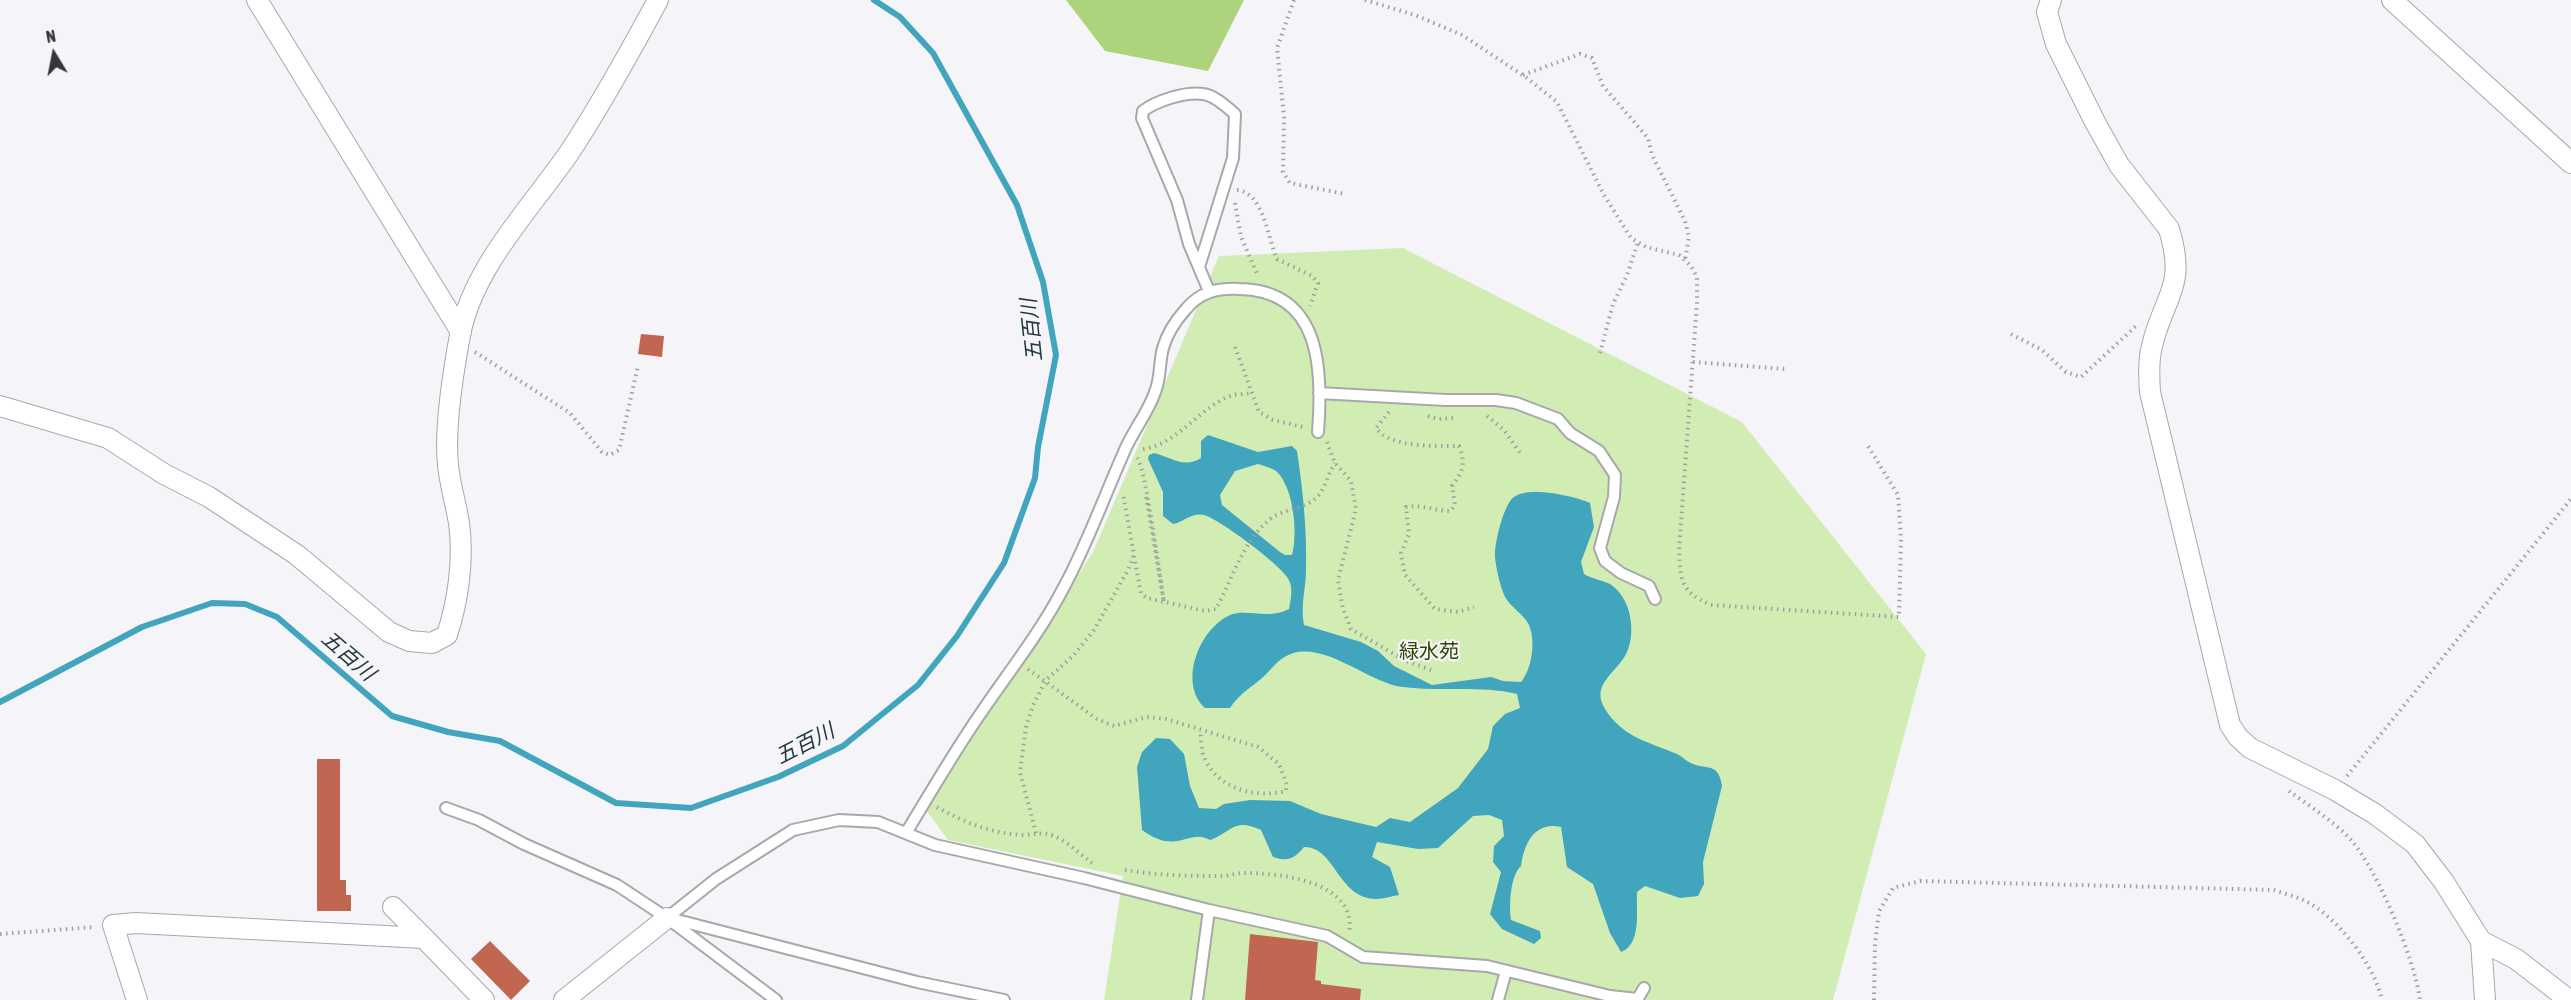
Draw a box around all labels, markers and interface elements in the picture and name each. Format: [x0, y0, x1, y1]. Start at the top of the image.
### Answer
north arrow [24, 24, 84, 84]
text: N [45, 27, 57, 46]
water label: 五百川 [1016, 297, 1048, 363]
water label: 五百川 [316, 626, 380, 686]
park label: 緑水苑 [1399, 640, 1459, 664]
water label: 五百川 [771, 718, 839, 770]

